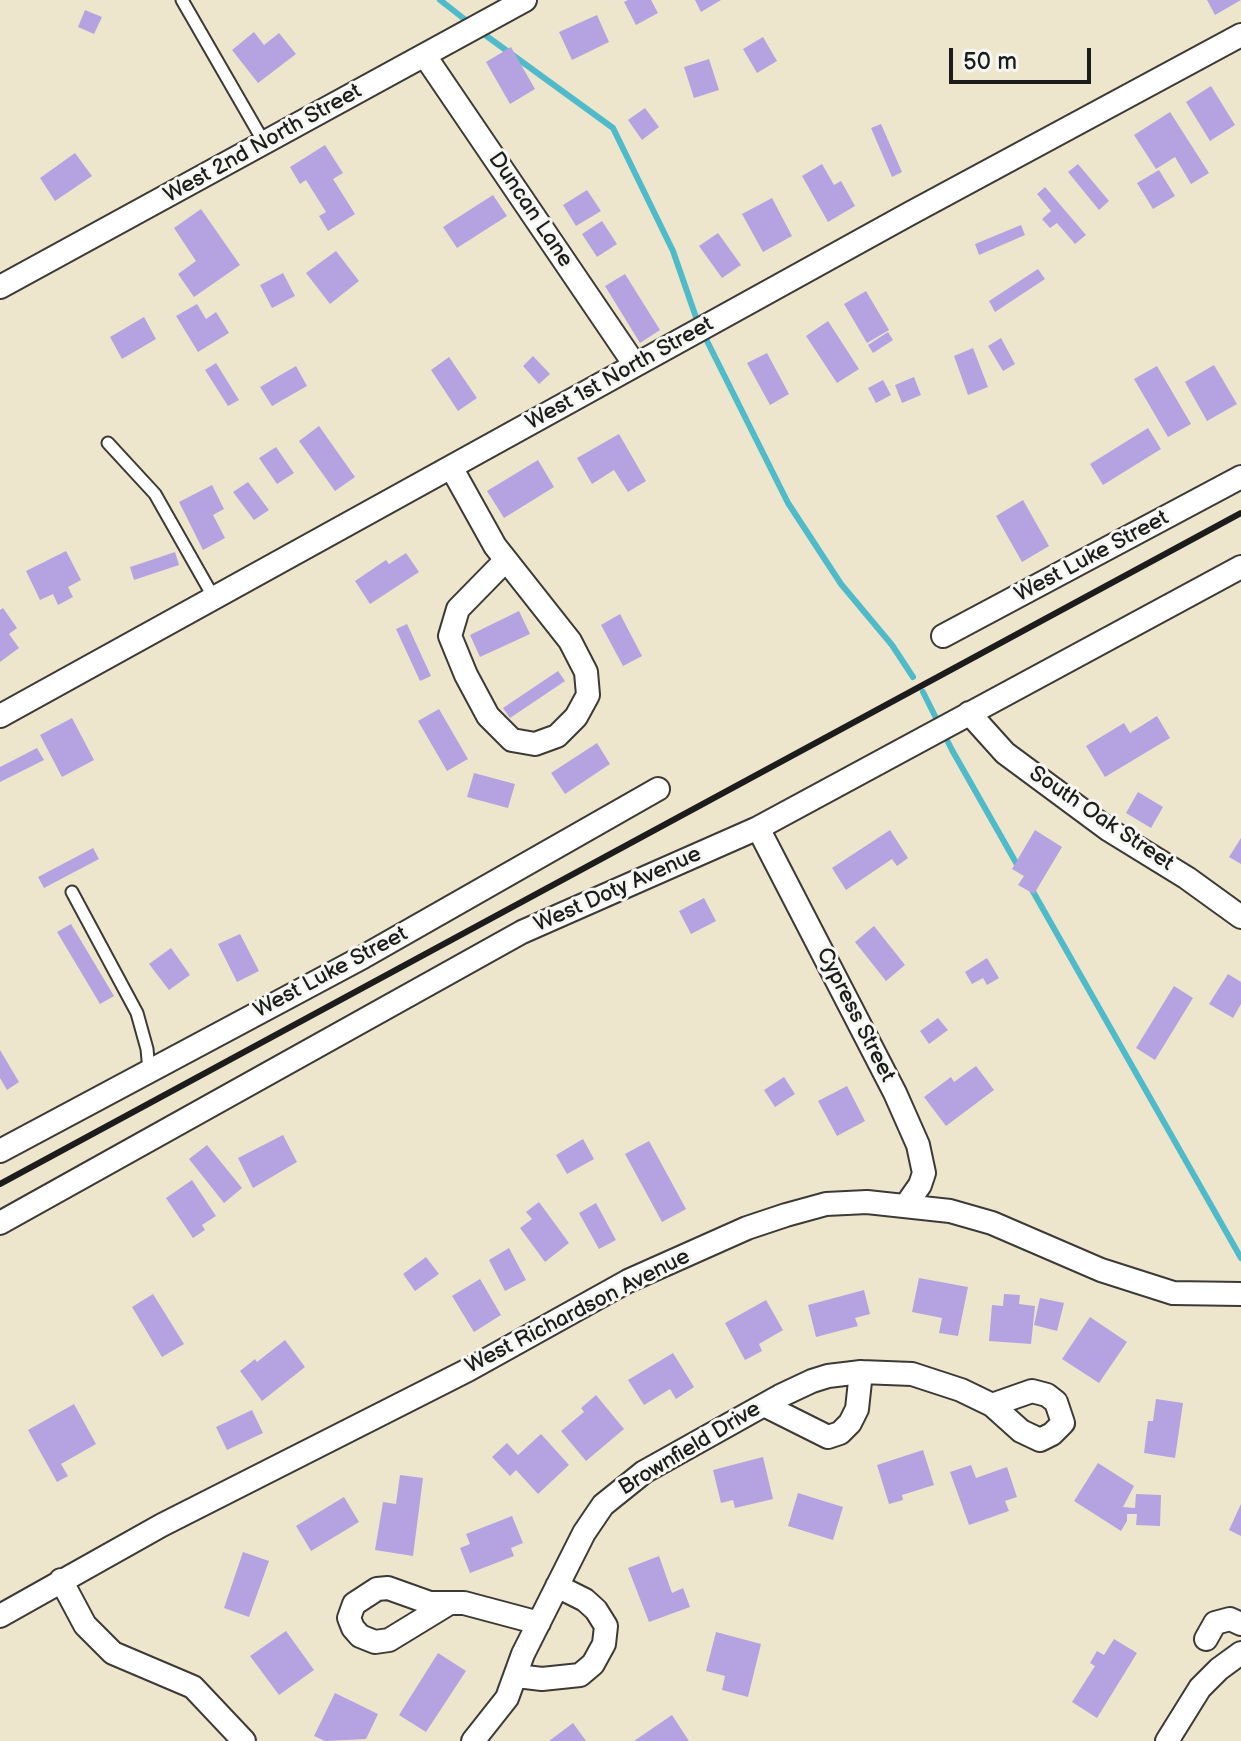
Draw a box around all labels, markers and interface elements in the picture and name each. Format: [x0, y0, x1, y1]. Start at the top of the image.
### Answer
scale bar [953, 32, 1095, 82]
text: 50 m [963, 47, 1017, 76]
street label: West 2nd North Street [160, 79, 366, 209]
street label: Duncan Lane [482, 147, 578, 273]
street label: West 1st North Street [522, 312, 718, 436]
street label: West Luke Street [1011, 505, 1173, 609]
street label: South Oak Street [1024, 761, 1178, 877]
street label: West Doty Avenue [530, 841, 706, 939]
street label: West Luke Street [250, 921, 412, 1025]
street label: Cypress Street [810, 944, 900, 1086]
street label: West Richardson Avenue [461, 1244, 695, 1380]
street label: Brownfield Drive [614, 1396, 766, 1502]

